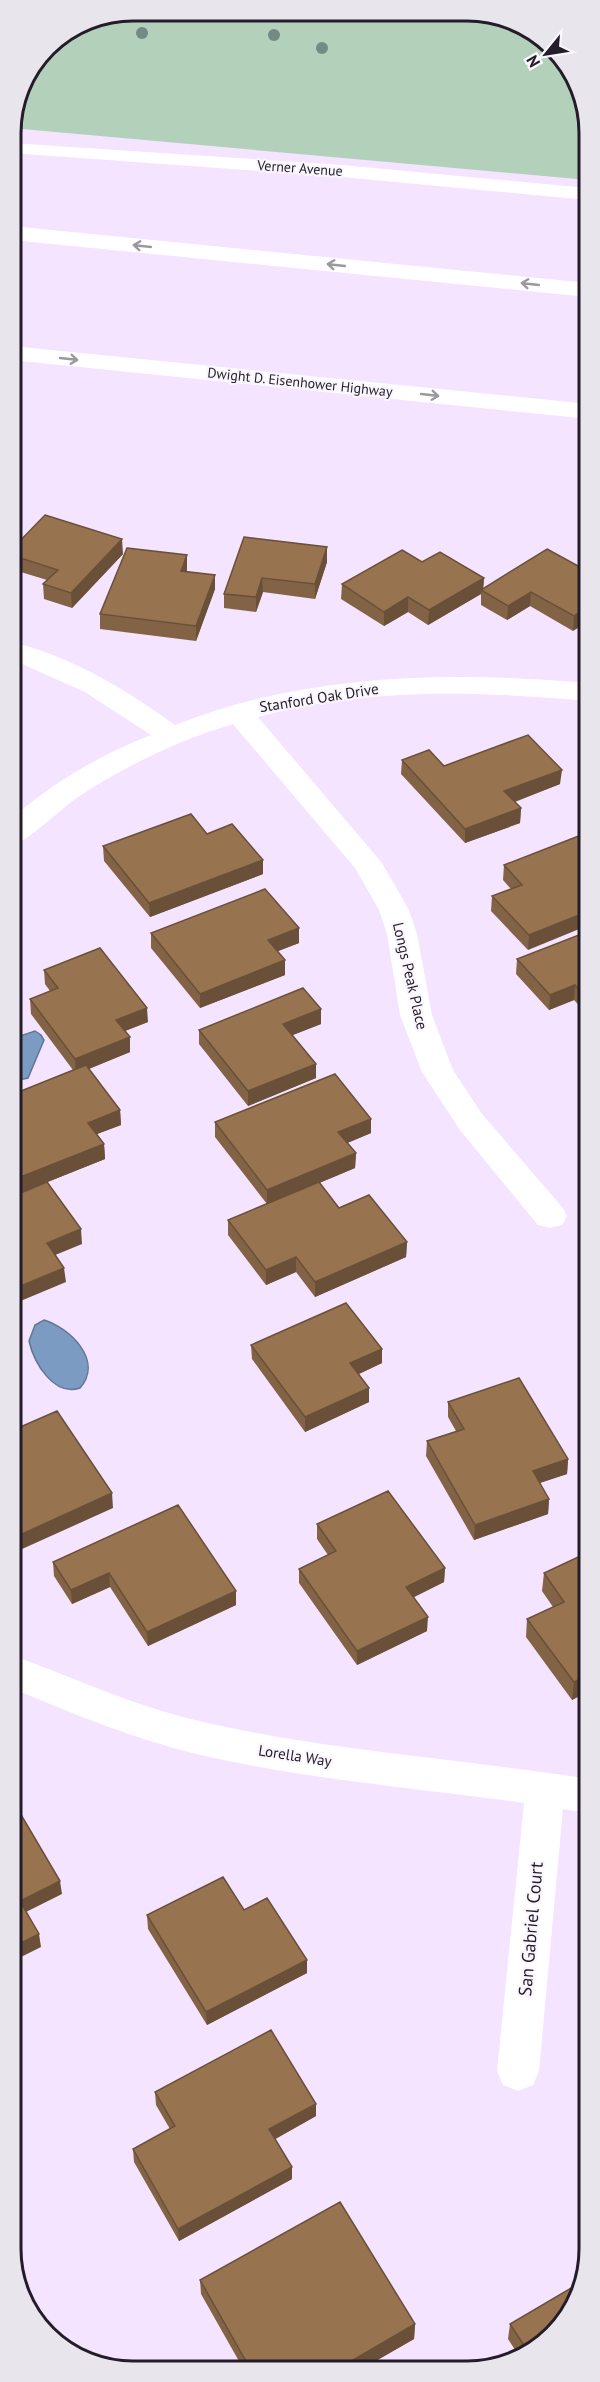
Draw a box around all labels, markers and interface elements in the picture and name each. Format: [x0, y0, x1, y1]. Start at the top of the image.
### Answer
north arrow [516, 24, 576, 84]
text: N [522, 52, 544, 71]
street label: Verner Avenue [256, 156, 343, 180]
one-way arrow [133, 240, 153, 251]
one-way arrow [327, 259, 347, 270]
one-way arrow [521, 278, 541, 289]
one-way arrow [59, 354, 78, 365]
street label: Dwight D. Eisenhower Highway [207, 363, 394, 401]
one-way arrow [420, 390, 440, 401]
street label: Stanford Oak Drive [258, 679, 380, 716]
street label: Longs Peak Place [389, 920, 432, 1031]
street label: Lorella Way [257, 1740, 333, 1771]
street label: San Gabriel Court [513, 1861, 548, 1997]

